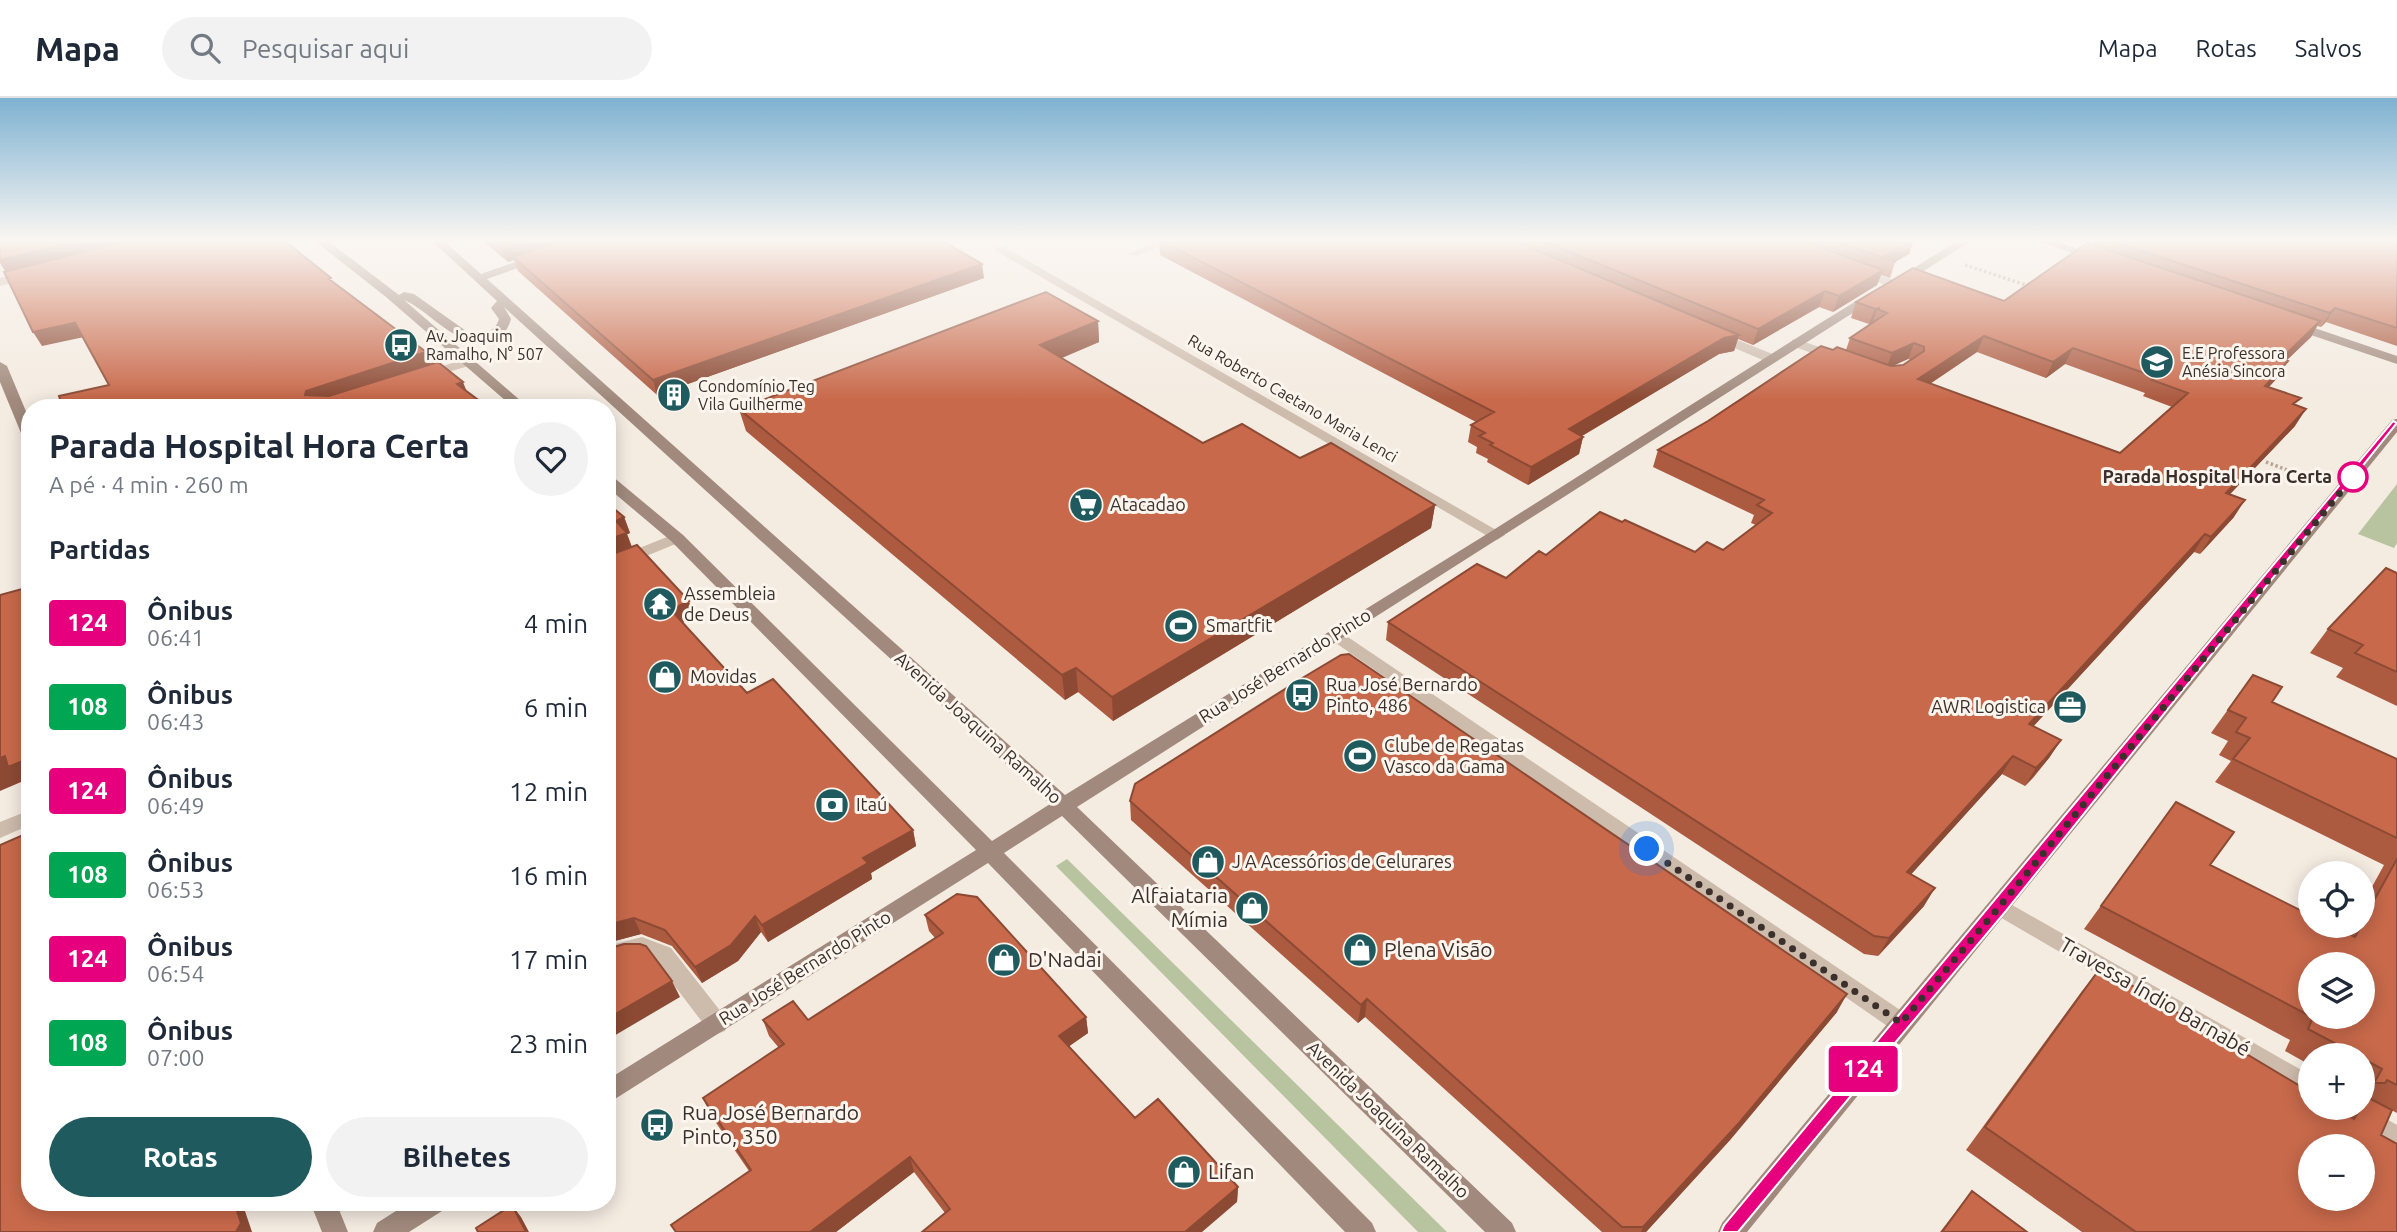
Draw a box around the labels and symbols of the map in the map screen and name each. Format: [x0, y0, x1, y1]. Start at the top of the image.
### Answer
bus stop icon: Av. Joaquim Ramalho, N° 507 [382, 326, 420, 364]
place label: Av. Joaquim Ramalho, N° 507 [426, 327, 544, 363]
street label: Rua Roberto Caetano Maria Lenci [1185, 331, 1401, 465]
school or university icon: E.E Professora Anésia Sincora [2138, 343, 2176, 381]
place label: E.E Professora Anésia Sincora [2182, 344, 2286, 380]
building icon: Condomínio Teg Vila Guilherme [655, 376, 693, 414]
place label: Condomínio Teg Vila Guilherme [698, 377, 815, 413]
marker: Parada Hospital Hora Certa [2338, 462, 2368, 492]
place label: Parada Hospital Hora Certa [2103, 466, 2332, 486]
supermarket icon: Atacadao [1067, 486, 1105, 524]
place label: Atacadao [1110, 494, 1186, 514]
place label: Assembleia de Deus [684, 583, 776, 624]
temple icon: Assembleia de Deus [641, 585, 679, 623]
street label: Rua José Bernardo Pinto [1195, 604, 1374, 726]
sports icon: Smartfit [1162, 607, 1200, 645]
place label: Smartfit [1206, 615, 1272, 635]
street label: Avenida Joaquina Ramalho [891, 647, 1066, 807]
shop icon: Movidas [646, 658, 684, 696]
place label: Movidas [690, 666, 757, 686]
place label: Rua José Bernardo Pinto, 486 [1326, 674, 1478, 715]
bus stop icon: Rua José Bernardo Pinto, 486 [1283, 676, 1321, 714]
office icon: AWR Logistica [2051, 688, 2089, 726]
place label: AWR Logistica [1931, 696, 2046, 716]
place label: Clube de Regatas Vasco da Gama [1384, 735, 1524, 776]
sports icon: Clube de Regatas Vasco da Gama [1341, 737, 1379, 775]
bank icon: Itaú [813, 786, 851, 824]
place label: Itaú [856, 794, 887, 814]
your location [1629, 831, 1664, 866]
shop icon: J A Acessórios de Celurares [1189, 843, 1227, 881]
place label: J A Acessórios de Celurares [1232, 851, 1452, 871]
place label: Alfaiataria Mímia [1131, 883, 1228, 931]
shop icon: Alfaiataria Mímia [1233, 889, 1271, 927]
street label: Rua José Bernardo Pinto [715, 906, 894, 1028]
shop icon: Plena Visão [1341, 931, 1379, 969]
street label: Travessa Índio Barnabé [2056, 932, 2255, 1061]
place label: Plena Visão [1384, 937, 1493, 961]
shop icon: D'Nadai [985, 941, 1023, 979]
place label: D'Nadai [1028, 947, 1102, 971]
street label: Avenida Joaquina Ramalho [1304, 1037, 1474, 1202]
line badge: 124 [1823, 1046, 1903, 1092]
place label: Rua José Bernardo Pinto, 350 [682, 1100, 859, 1148]
bus stop icon: Rua José Bernardo Pinto, 350 [638, 1106, 676, 1144]
shop icon: Lifan [1165, 1153, 1203, 1191]
place label: Lifan [1208, 1159, 1255, 1183]

